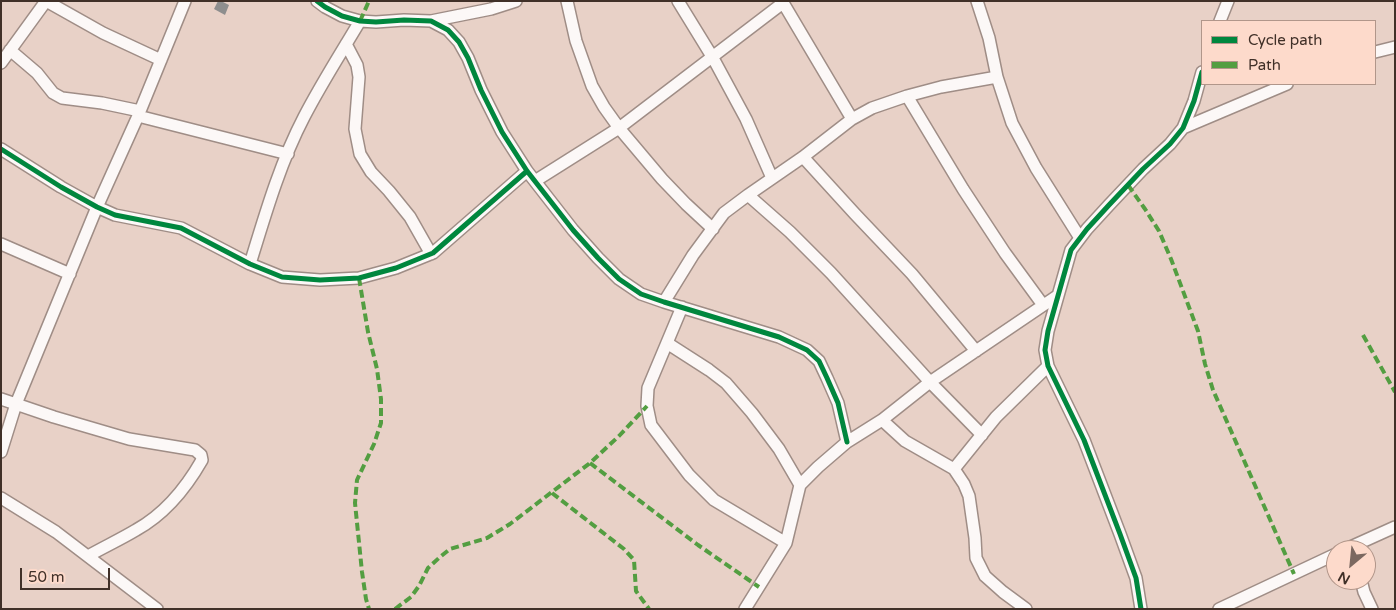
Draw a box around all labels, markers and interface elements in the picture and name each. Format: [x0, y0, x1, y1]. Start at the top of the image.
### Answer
legend [1201, 20, 1376, 85]
text: Cycle path [1248, 31, 1322, 49]
text: Path [1248, 56, 1281, 74]
north arrow [1326, 540, 1376, 590]
scale bar [22, 558, 112, 590]
text: 50 m [28, 568, 65, 586]
text: N [1335, 568, 1353, 588]

